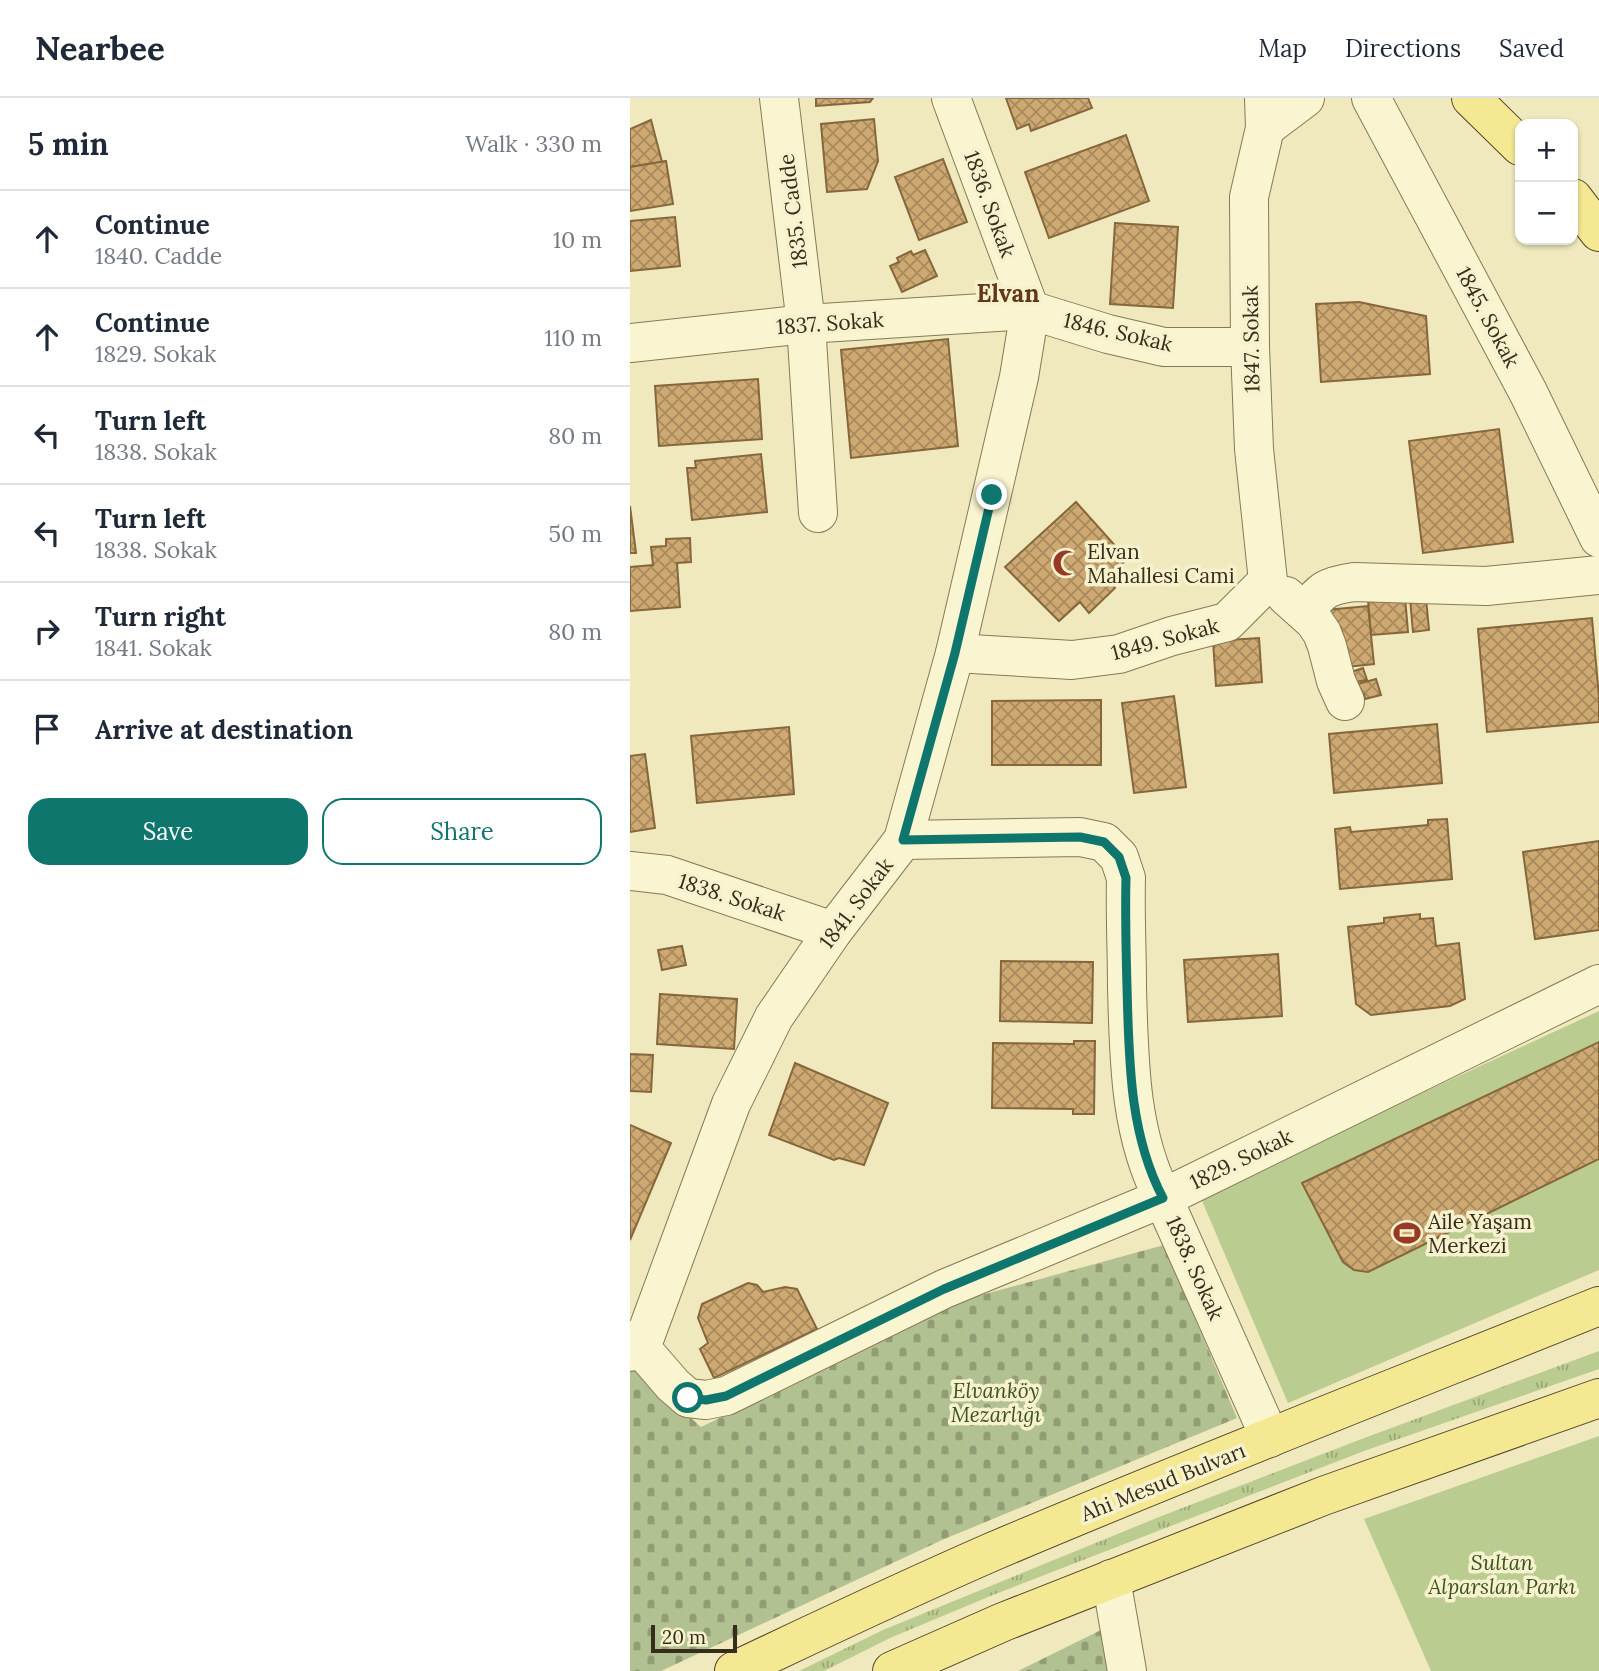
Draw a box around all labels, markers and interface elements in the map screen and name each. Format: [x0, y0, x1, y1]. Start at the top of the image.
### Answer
text: Nearbee [35, 27, 165, 69]
text: Map [1258, 33, 1307, 64]
text: Directions [1345, 33, 1461, 64]
text: Saved [1499, 33, 1564, 64]
map controls [1515, 119, 1578, 245]
button: + [1515, 119, 1578, 182]
text: 5 min [28, 125, 109, 163]
text: Walk · 330 m [465, 129, 602, 158]
street label: 1836. Sokak [958, 147, 1022, 262]
street label: 1835. Cadde [773, 152, 813, 270]
button: − [1515, 182, 1578, 245]
text: Continue [95, 208, 210, 241]
icon: ahead [28, 220, 66, 258]
text: 10 m [553, 225, 602, 254]
text: 1840. Cadde [95, 241, 222, 270]
street label: 1845. Sokak [1450, 262, 1526, 373]
district label: Elvan [977, 278, 1039, 309]
street label: 1847. Sokak [1237, 284, 1265, 393]
text: Continue [95, 306, 210, 339]
street label: 1837. Sokak [775, 306, 885, 340]
street label: 1846. Sokak [1061, 306, 1176, 358]
icon: ahead [28, 318, 66, 356]
text: 110 m [544, 323, 602, 352]
text: 1829. Sokak [95, 339, 216, 368]
text: Turn left [95, 404, 206, 437]
icon: left [28, 416, 66, 454]
text: 80 m [548, 421, 602, 450]
text: 1838. Sokak [95, 437, 217, 466]
route end [976, 479, 1007, 510]
text: Turn left [95, 502, 206, 535]
icon: left [28, 514, 66, 552]
text: 50 m [549, 519, 602, 548]
text: 1838. Sokak [95, 535, 217, 564]
place label: Elvan Mahallesi Cami [1087, 538, 1235, 589]
mosque icon: Elvan Mahallesi Cami [1051, 548, 1081, 578]
text: Turn right [95, 600, 226, 633]
street label: 1849. Sokak [1108, 611, 1223, 666]
icon: right [28, 612, 66, 650]
text: 80 m [548, 617, 602, 646]
text: 1841. Sokak [95, 633, 212, 662]
icon: arrive [28, 710, 66, 748]
text: Arrive at destination [95, 713, 353, 746]
button: Save [28, 798, 308, 865]
button: Share [322, 798, 602, 865]
street label: 1841. Sokak [813, 852, 899, 954]
street label: 1838. Sokak [675, 867, 790, 927]
street label: 1829. Sokak [1185, 1122, 1297, 1195]
place label: Aile Yaşam Merkezi [1427, 1208, 1532, 1259]
street label: 1838. Sokak [1160, 1212, 1230, 1325]
sports icon: Aile Yaşam Merkezi [1392, 1218, 1422, 1248]
park label: Elvanköy Mezarlığı [951, 1377, 1041, 1428]
route start [672, 1382, 703, 1413]
street label: Ahi Mesud Bulvarı [1076, 1437, 1249, 1528]
park label: Sultan Alparslan Parkı [1427, 1549, 1576, 1600]
scale bar [651, 1622, 737, 1654]
text: 20 m [662, 1625, 706, 1649]

